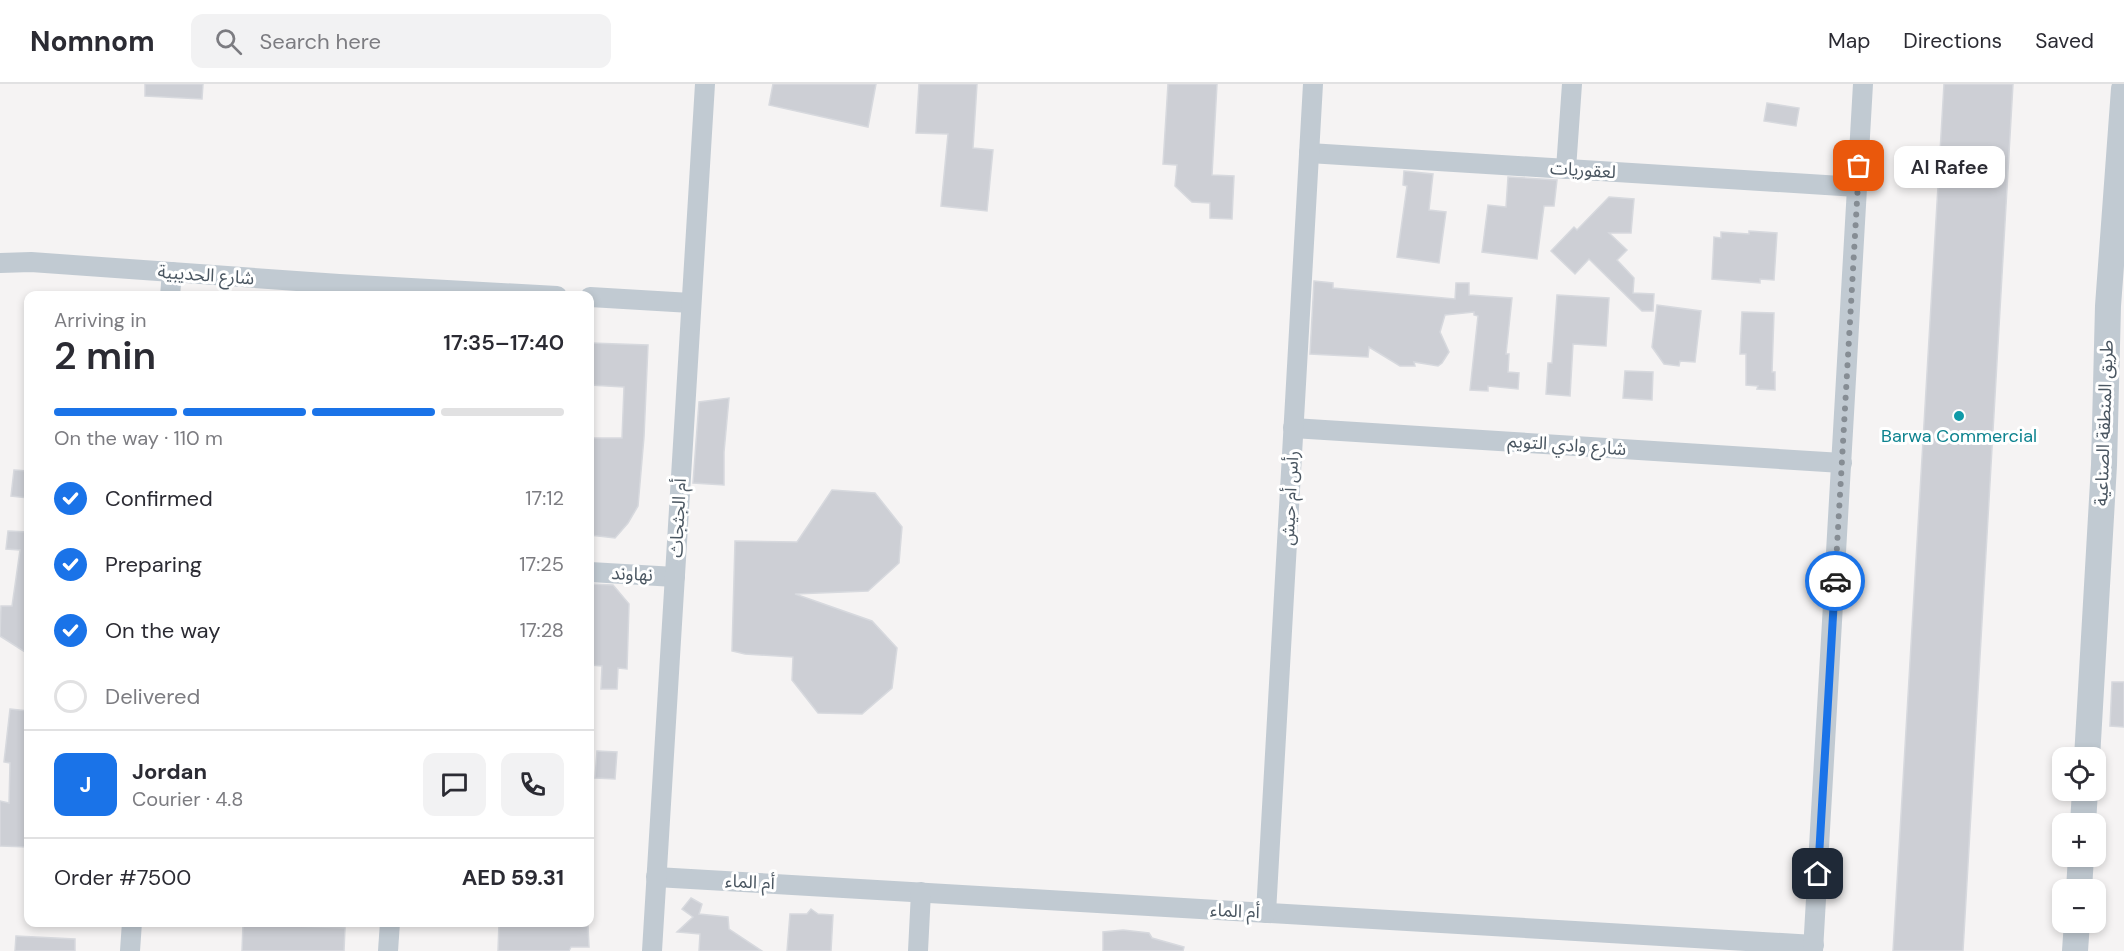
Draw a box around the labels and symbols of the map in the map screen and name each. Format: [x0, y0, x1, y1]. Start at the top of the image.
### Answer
pin [1833, 140, 1884, 191]
callout: Al Rafee [1895, 145, 2006, 187]
street label: لعقوريات [1549, 156, 1617, 184]
street label: شارع الحديبية [157, 260, 255, 292]
street label: طريق المنطقة الصناعية [2089, 340, 2119, 506]
marker: Barwa Commercial [1952, 409, 1966, 423]
place label: Barwa Commercial [1881, 424, 2037, 448]
street label: شارع وادي التويم [1507, 429, 1627, 463]
street label: رأس أم حيش [1276, 450, 1306, 546]
street label: أم الجثجاث [664, 478, 694, 558]
courier [1805, 551, 1865, 611]
street label: نهاوند [611, 561, 653, 587]
pin [1792, 848, 1843, 899]
street label: أم الماء [724, 869, 775, 897]
street label: أم الماء [1209, 898, 1260, 926]

